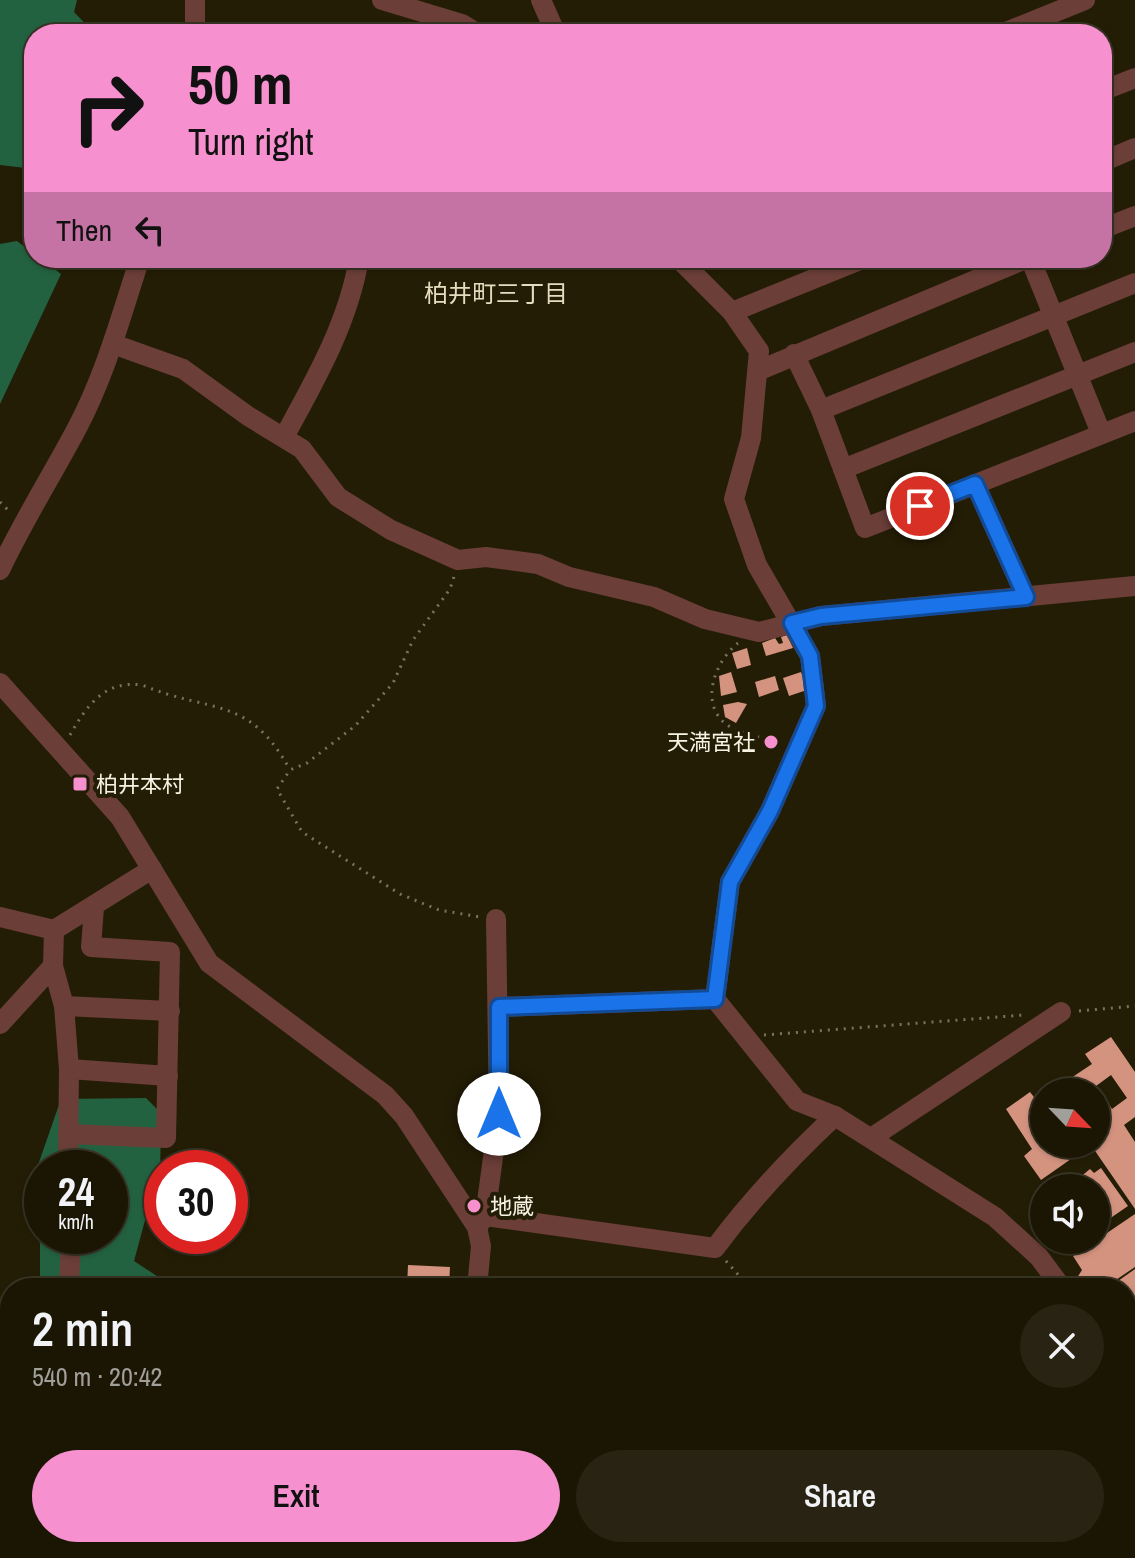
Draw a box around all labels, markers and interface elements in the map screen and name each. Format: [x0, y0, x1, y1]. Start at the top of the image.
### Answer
text: 50 m [188, 46, 293, 121]
icon: right [56, 56, 160, 160]
text: Turn right [188, 118, 313, 166]
icon: left [128, 208, 172, 252]
text: Then [56, 210, 112, 250]
district label: 柏井町三丁目 [424, 277, 568, 309]
pin [886, 472, 954, 540]
icon: arrive [898, 484, 942, 528]
place label: 天満宮社 [667, 727, 755, 757]
marker: 天満宮社 [762, 733, 780, 751]
place label: 柏井本村 [96, 769, 184, 799]
marker: 柏井本村 [71, 775, 89, 793]
position arrow [457, 1072, 541, 1156]
north arrow [1030, 1078, 1110, 1158]
map controls [1030, 1078, 1110, 1254]
speed limit sign: 30 [144, 1150, 248, 1254]
text: 24 [58, 1165, 94, 1218]
button: sound [1030, 1174, 1110, 1254]
place label: 地蔵 [490, 1191, 534, 1221]
marker: 地蔵 [465, 1197, 483, 1215]
text: km/h [58, 1208, 94, 1235]
text: 2 min [32, 1296, 133, 1361]
button: close [1020, 1304, 1104, 1388]
text: 540 m · 20:42 [32, 1359, 162, 1394]
button: Exit [32, 1450, 560, 1542]
button: Share [576, 1450, 1104, 1542]

